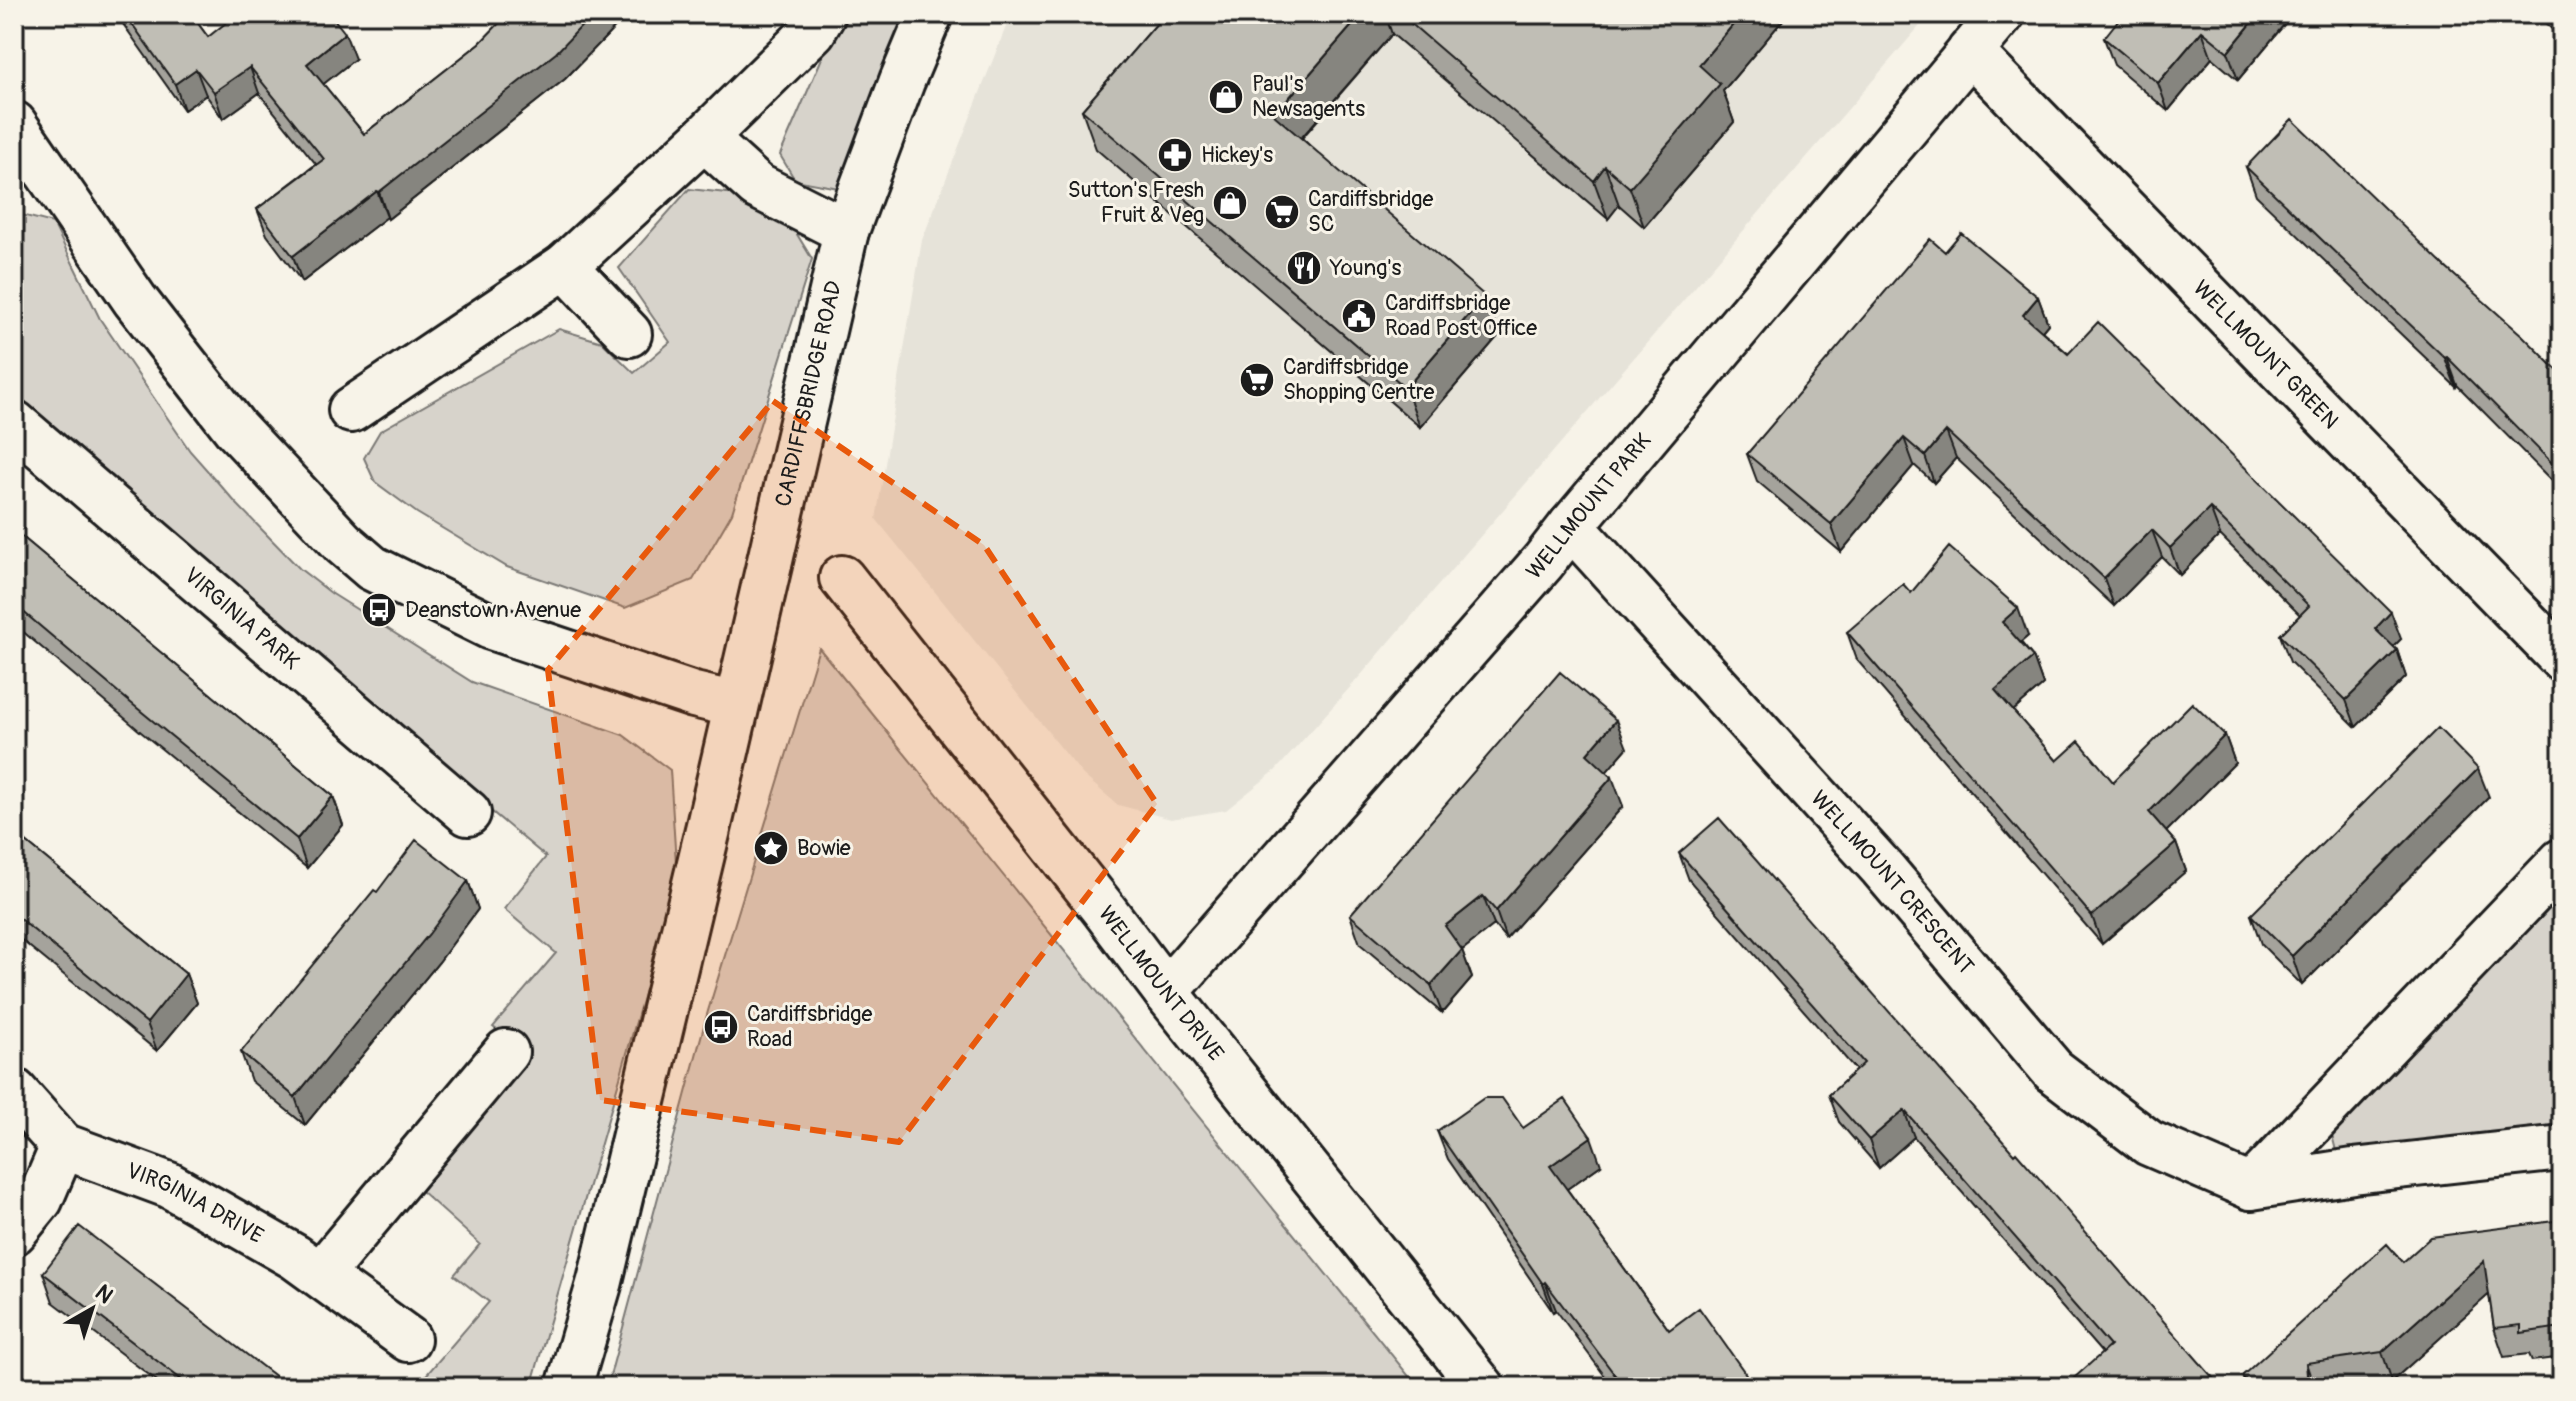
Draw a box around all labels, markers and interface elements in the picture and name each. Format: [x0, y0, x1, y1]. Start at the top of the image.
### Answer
place label: Paul's Newsagents [1252, 70, 1365, 123]
shop icon: Paul's Newsagents [1207, 78, 1245, 116]
pharmacy icon: Hickey's [1156, 136, 1194, 174]
place label: Hickey's [1201, 141, 1273, 169]
place label: Sutton's Fresh Fruit & Veg [1068, 176, 1204, 229]
shop icon: Sutton's Fresh Fruit & Veg [1211, 184, 1249, 222]
place label: Cardiffsbridge SC [1308, 185, 1433, 238]
supermarket icon: Cardiffsbridge SC [1263, 193, 1301, 231]
restaurant icon: Young's [1285, 249, 1323, 287]
place label: Young's [1329, 254, 1402, 282]
street label: WELLMOUNT GREEN [2187, 274, 2345, 435]
street label: CARDIFFSBRIDGE ROAD [769, 278, 848, 509]
place label: Cardiffsbridge Road Post Office [1385, 289, 1537, 342]
public building icon: Cardiffsbridge Road Post Office [1340, 297, 1378, 335]
place label: Cardiffsbridge Shopping Centre [1283, 353, 1434, 406]
supermarket icon: Cardiffsbridge Shopping Centre [1238, 361, 1276, 399]
street label: WELLMOUNT PARK [1520, 427, 1657, 585]
street label: VIRGINIA PARK [178, 561, 305, 676]
bus stop icon: Deanstown Avenue [360, 591, 398, 629]
place label: Deanstown Avenue [405, 596, 581, 624]
street label: WELLMOUNT CRESCENT [1805, 785, 1980, 980]
place icon: Bowie [752, 829, 790, 867]
place label: Bowie [797, 834, 851, 862]
street label: WELLMOUNT DRIVE [1092, 900, 1230, 1067]
place label: Cardiffsbridge Road [747, 1000, 872, 1053]
bus stop icon: Cardiffsbridge Road [702, 1008, 740, 1046]
street label: VIRGINIA DRIVE [123, 1157, 268, 1250]
north arrow [52, 1269, 132, 1349]
text: N [89, 1279, 119, 1310]

